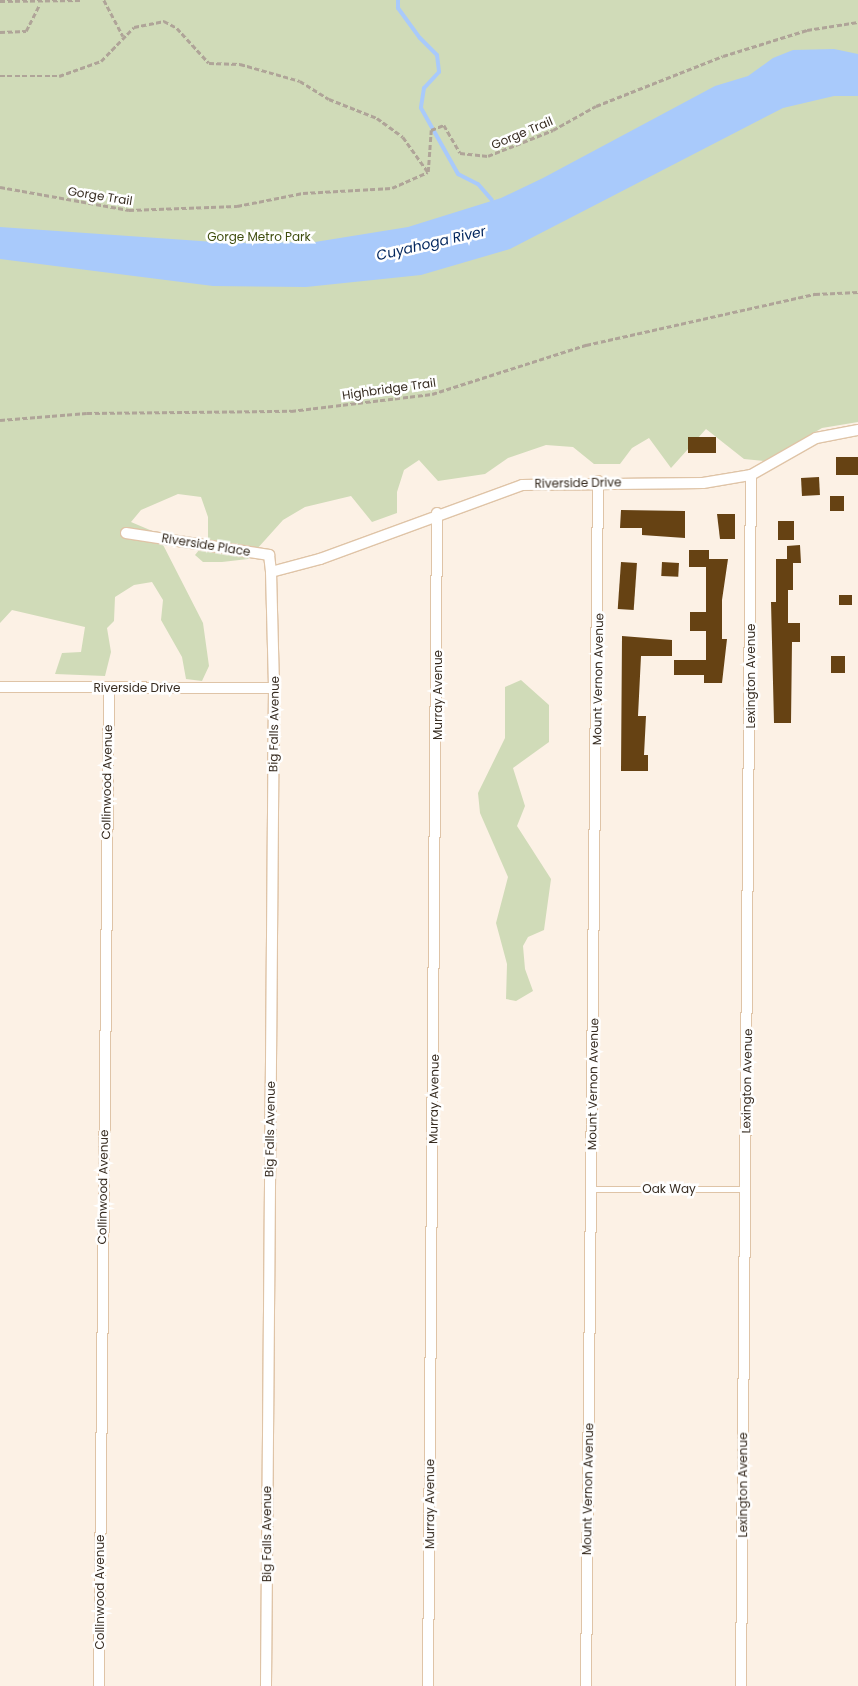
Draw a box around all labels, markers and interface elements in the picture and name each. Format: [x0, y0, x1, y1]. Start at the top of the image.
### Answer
street label: Gorge Trail [489, 114, 555, 152]
street label: Gorge Trail [67, 184, 133, 208]
water label: Cuyahoga River [375, 222, 487, 264]
park label: Gorge Metro Park [207, 230, 311, 244]
street label: Highbridge Trail [341, 375, 437, 403]
street label: Riverside Drive [534, 475, 622, 491]
street label: Riverside Place [161, 531, 251, 559]
street label: Mount Vernon Avenue [590, 613, 606, 745]
street label: Lexington Avenue [744, 623, 758, 729]
street label: Murray Avenue [431, 650, 445, 740]
street label: Big Falls Avenue [266, 676, 282, 772]
street label: Riverside Drive [94, 681, 180, 695]
street label: Collinwood Avenue [99, 724, 115, 840]
street label: Mount Vernon Avenue [585, 1018, 601, 1150]
street label: Lexington Avenue [739, 1028, 755, 1134]
street label: Murray Avenue [426, 1054, 442, 1144]
street label: Big Falls Avenue [262, 1081, 278, 1177]
street label: Collinwood Avenue [95, 1129, 111, 1245]
street label: Oak Way [642, 1182, 696, 1196]
street label: Mount Vernon Avenue [580, 1423, 596, 1555]
street label: Lexington Avenue [736, 1432, 750, 1538]
street label: Murray Avenue [423, 1459, 437, 1549]
street label: Big Falls Avenue [260, 1486, 274, 1582]
street label: Collinwood Avenue [93, 1534, 107, 1650]

